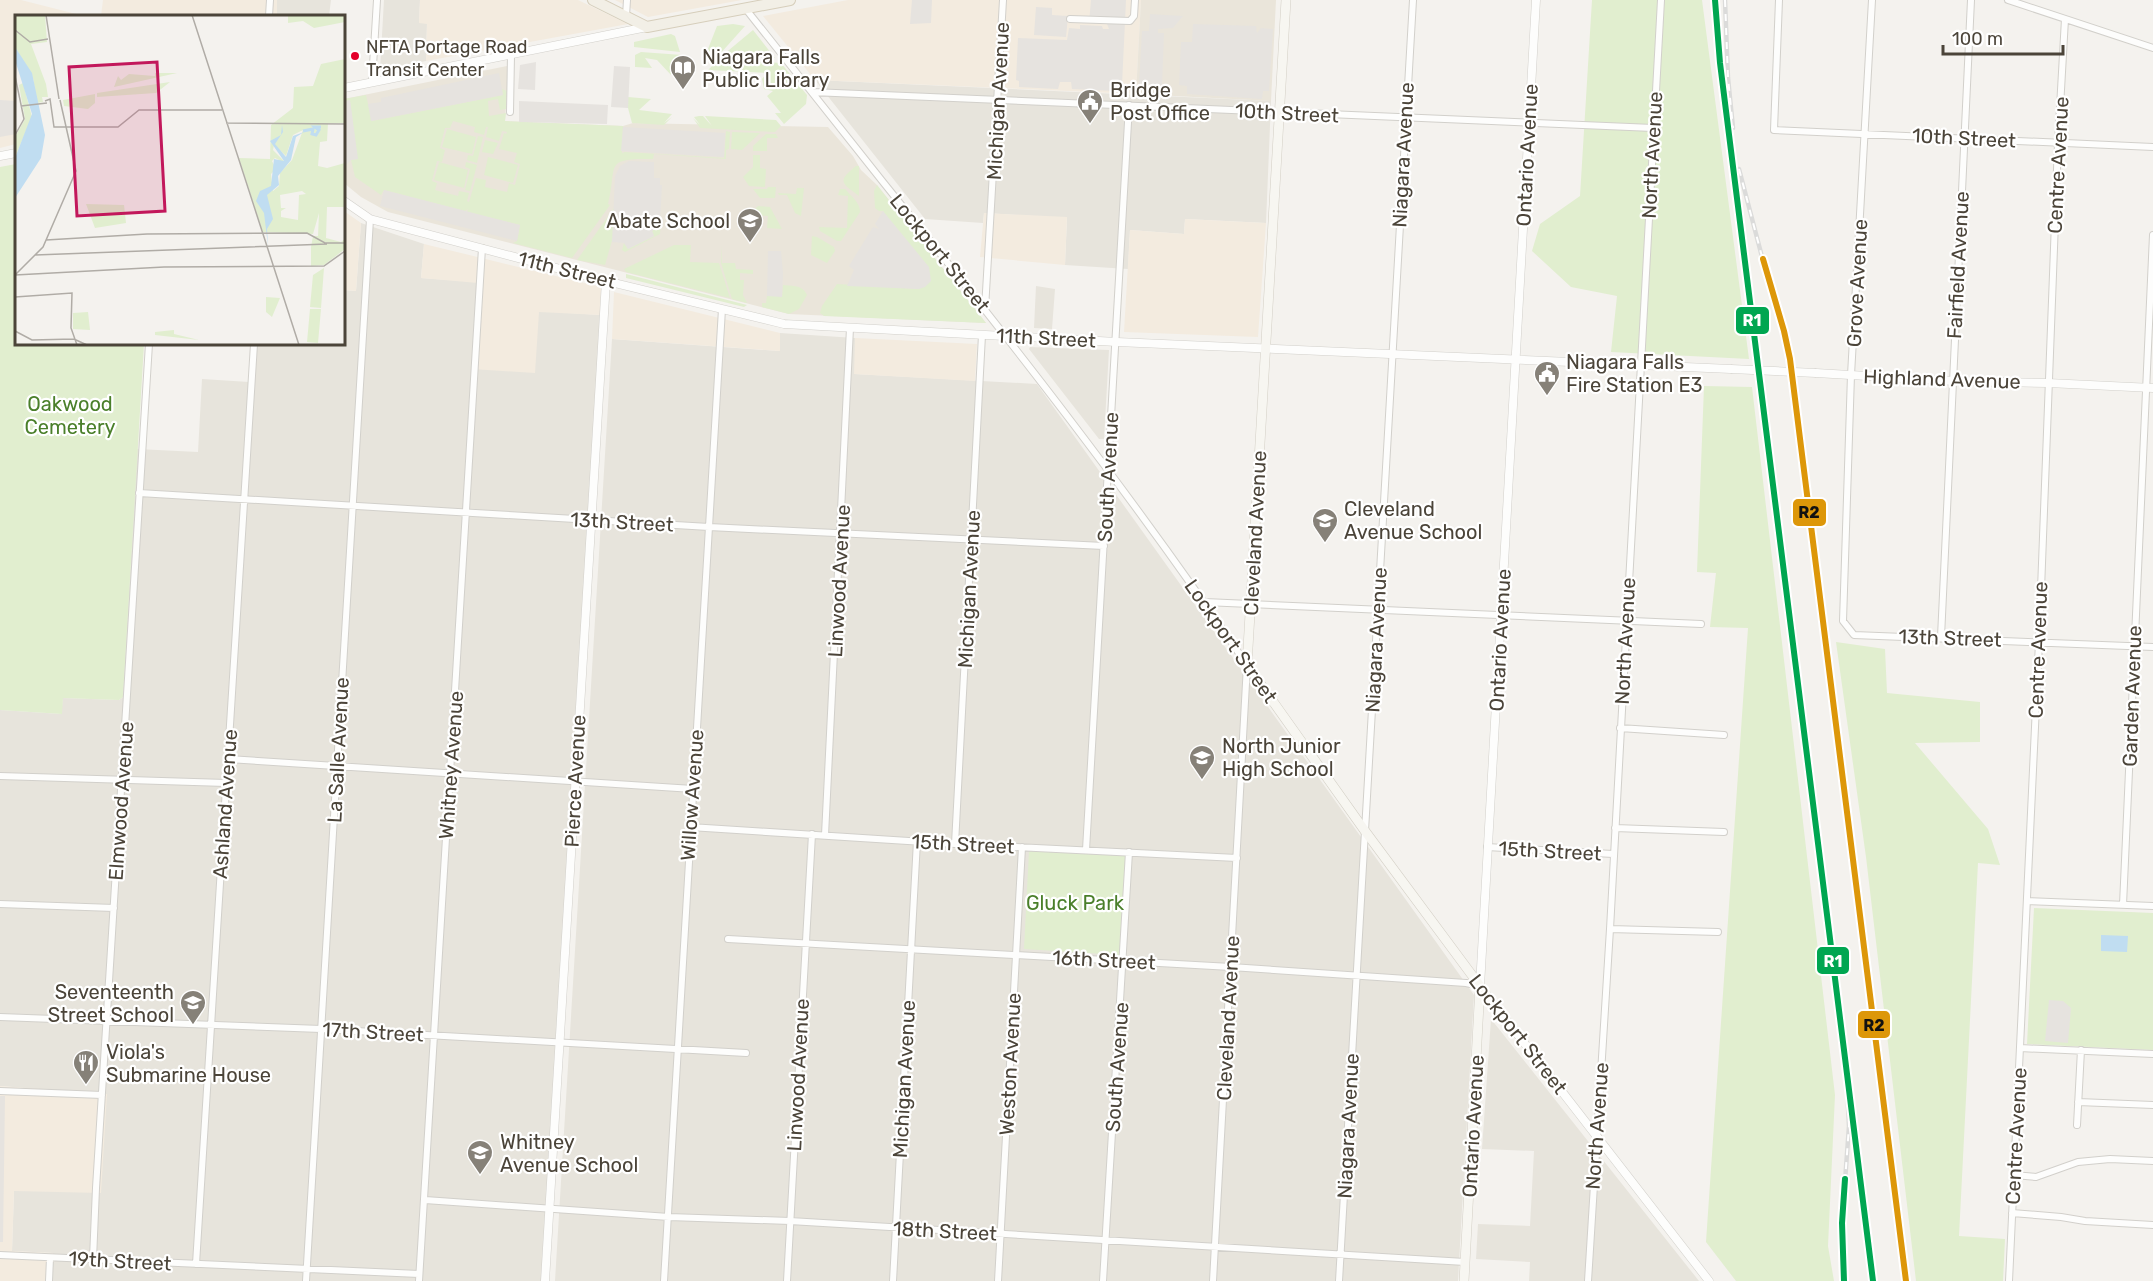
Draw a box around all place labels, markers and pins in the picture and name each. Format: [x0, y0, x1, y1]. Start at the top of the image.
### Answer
place label: NFTA Portage Road Transit Center [366, 36, 528, 81]
place label: Niagara Falls Public Library [702, 45, 830, 92]
marker: NFTA Portage Road Transit Center [349, 50, 361, 62]
library icon: Niagara Falls Public Library [668, 53, 698, 91]
place label: Bridge Post Office [1110, 78, 1210, 125]
public building icon: Bridge Post Office [1075, 87, 1105, 125]
school or university icon: Abate School [735, 206, 765, 244]
place label: Abate School [606, 209, 730, 233]
place label: Niagara Falls Fire Station E3 [1566, 350, 1703, 397]
public building icon: Niagara Falls Fire Station E3 [1532, 359, 1562, 397]
place label: Cleveland Avenue School [1344, 497, 1482, 544]
school or university icon: Cleveland Avenue School [1310, 506, 1340, 544]
place label: North Junior High School [1222, 734, 1341, 781]
school or university icon: North Junior High School [1187, 743, 1217, 781]
place label: Seventeenth Street School [48, 980, 174, 1027]
school or university icon: Seventeenth Street School [178, 988, 208, 1026]
place label: Viola's Submarine House [106, 1040, 271, 1087]
restaurant icon: Viola's Submarine House [71, 1048, 101, 1086]
place label: Whitney Avenue School [500, 1130, 638, 1177]
school or university icon: Whitney Avenue School [465, 1138, 495, 1176]

